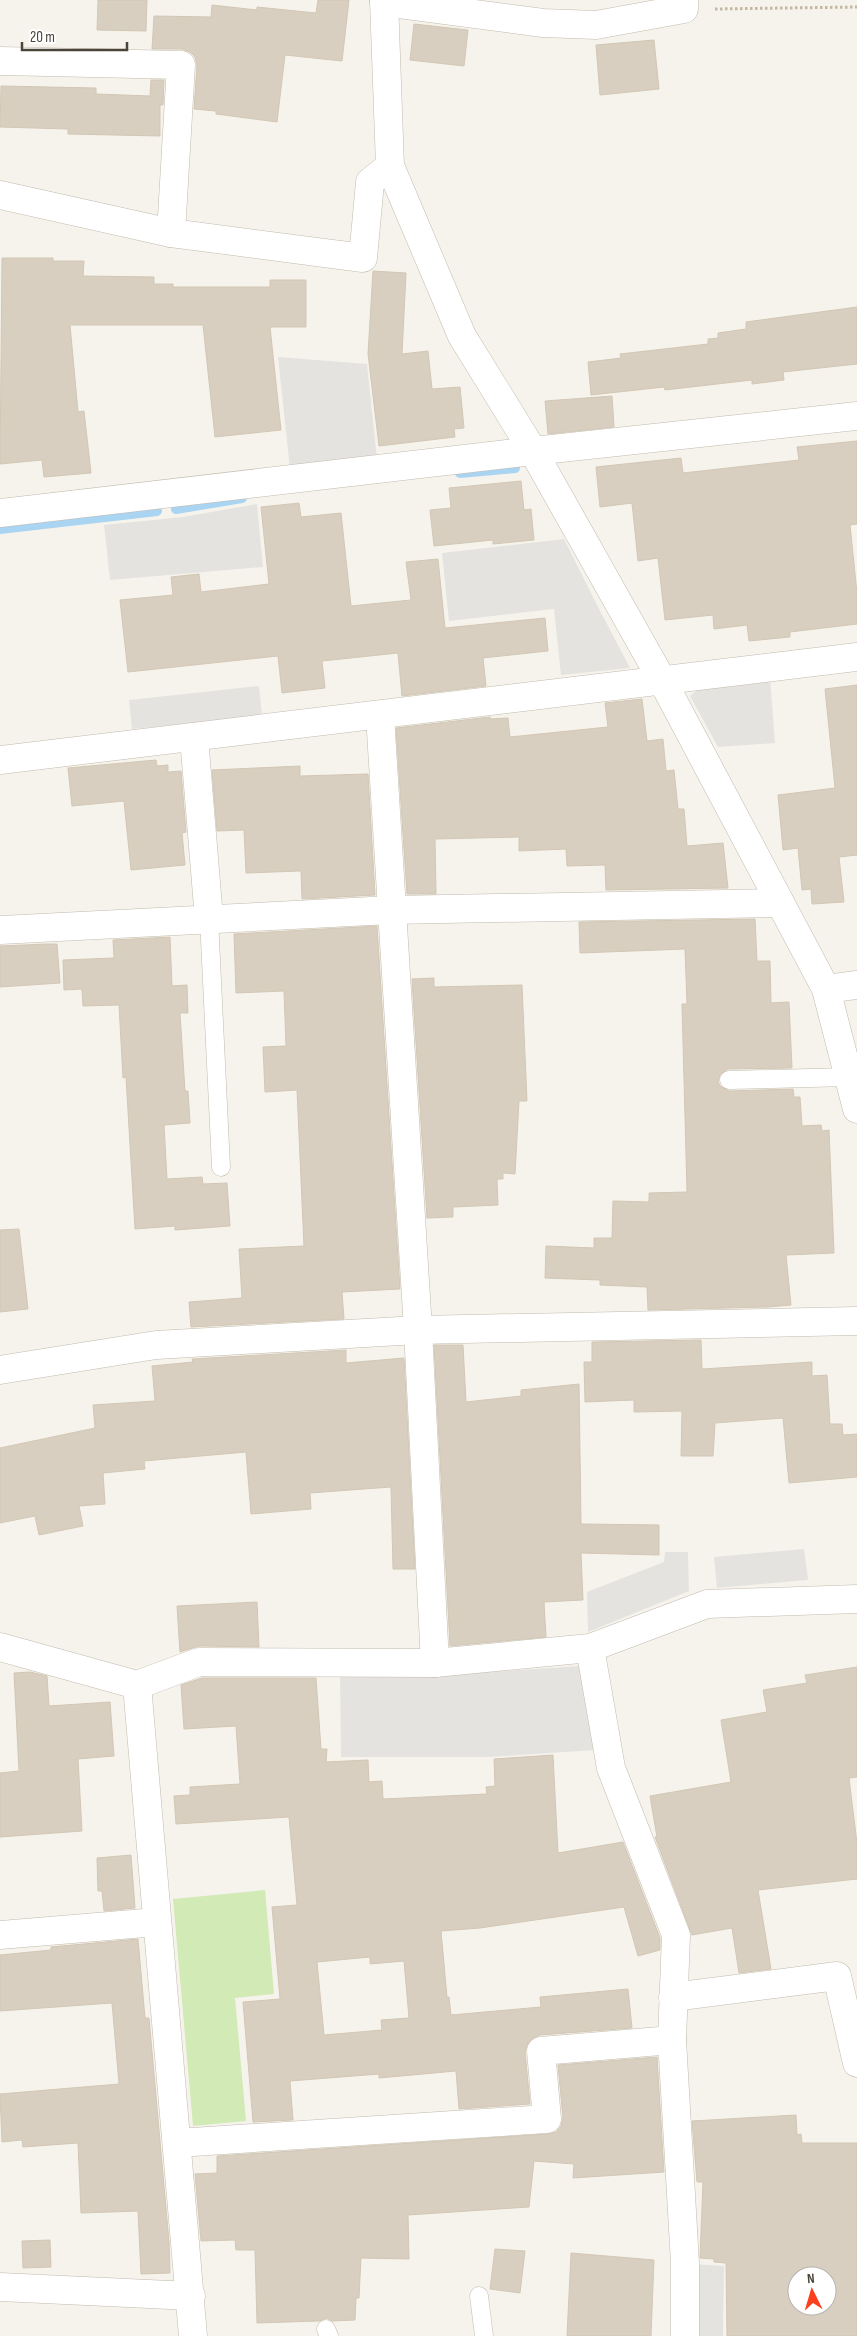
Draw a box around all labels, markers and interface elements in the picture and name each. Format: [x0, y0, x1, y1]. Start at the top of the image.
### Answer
scale bar [22, 20, 128, 52]
text: 20 m [30, 28, 55, 47]
north arrow [787, 2266, 837, 2316]
text: N [806, 2270, 815, 2287]

